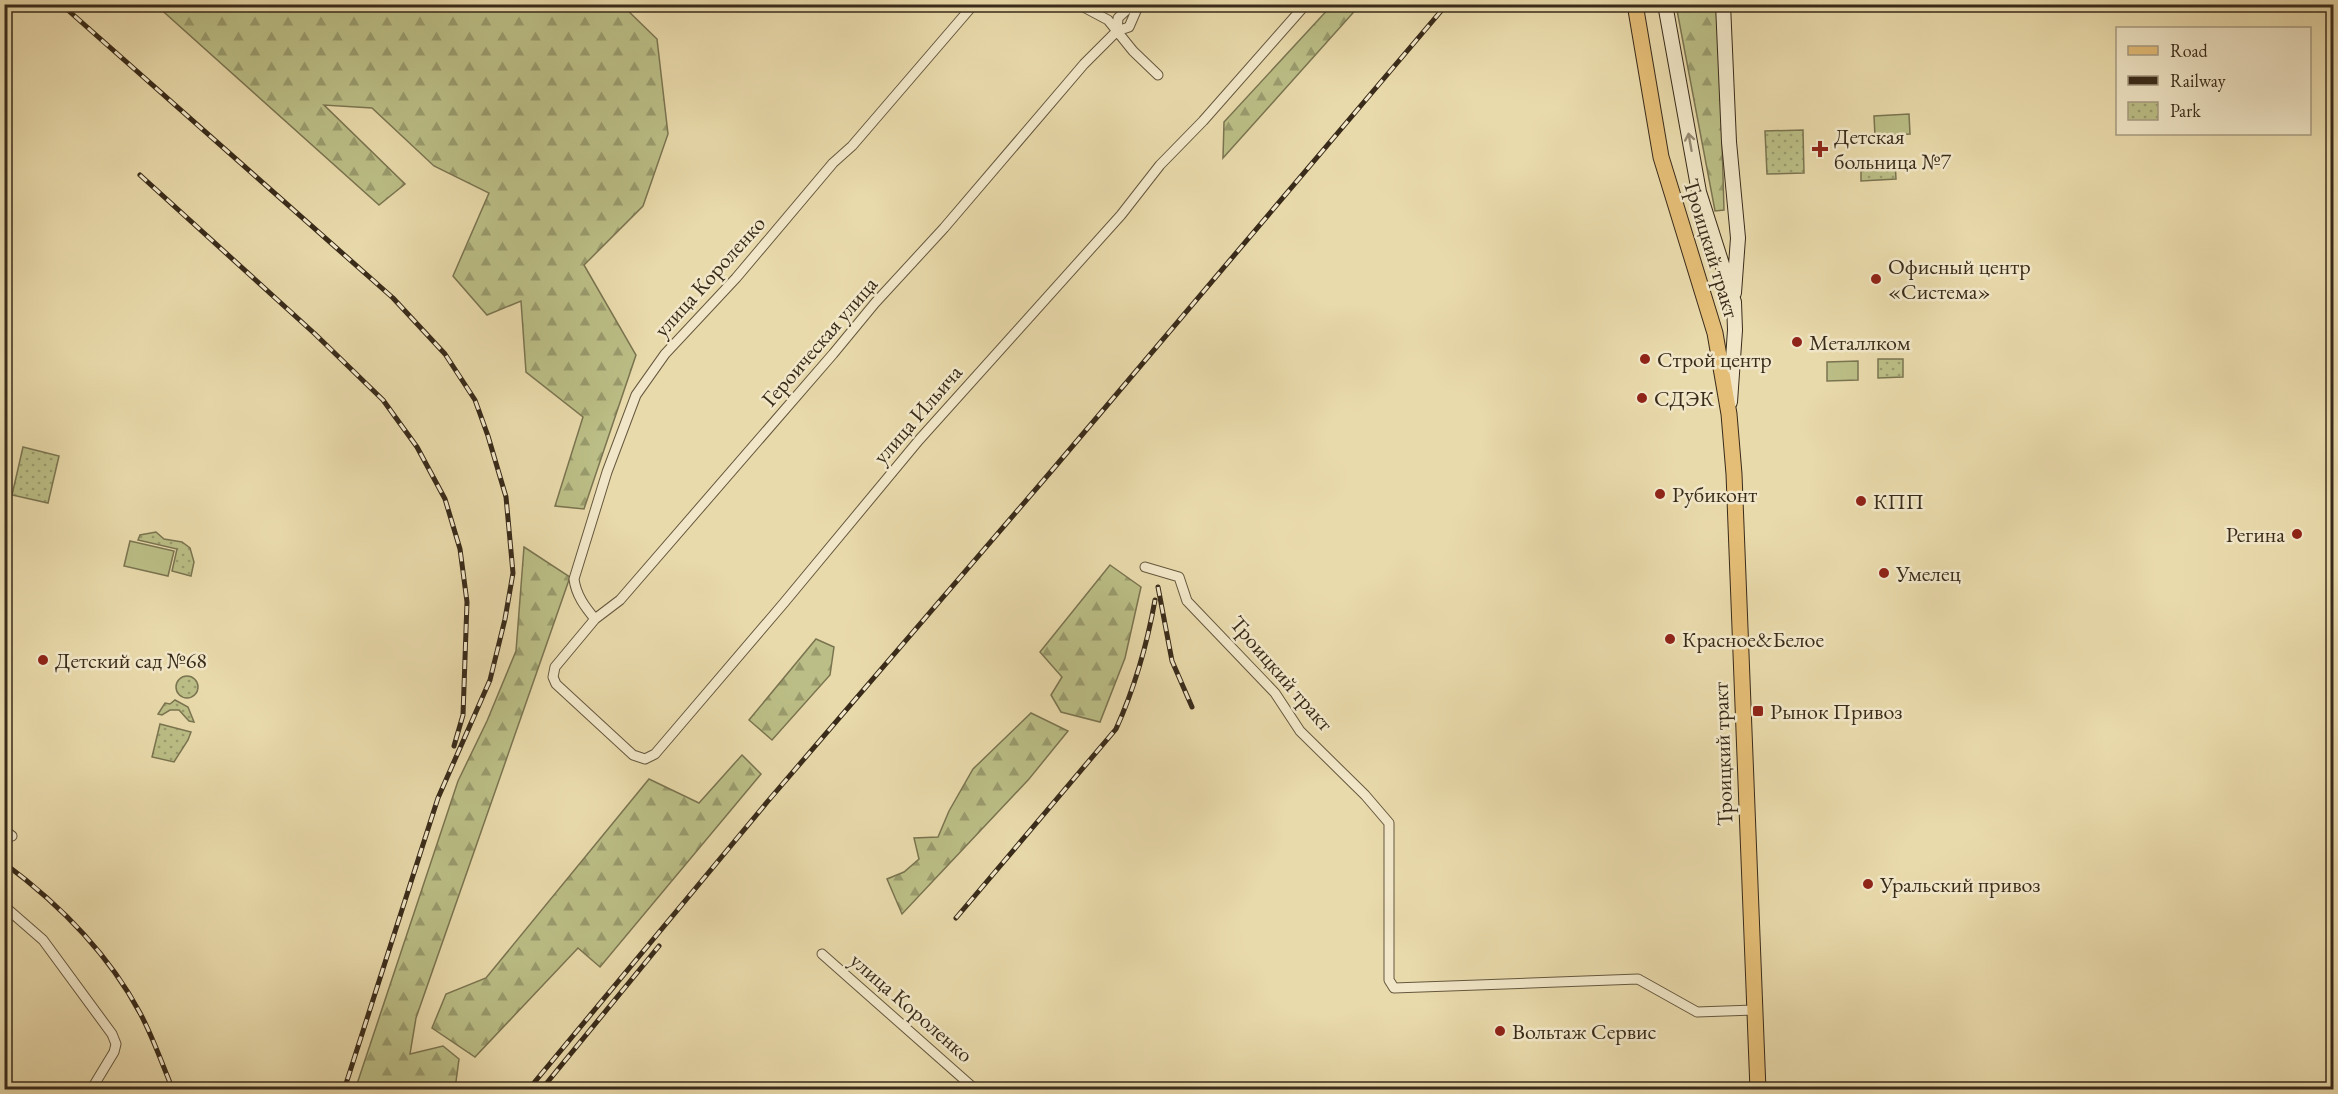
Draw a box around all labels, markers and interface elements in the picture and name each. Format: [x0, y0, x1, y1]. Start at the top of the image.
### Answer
legend [2116, 27, 2311, 135]
text: Road [2170, 39, 2209, 62]
text: Railway [2170, 69, 2226, 92]
text: Park [2170, 99, 2201, 122]
place label: Детская больница №7 [1834, 122, 1952, 176]
one-way arrow [1684, 133, 1695, 152]
marker: Детская больница №7 [1811, 140, 1829, 158]
street label: Троицкий тракт [1677, 175, 1746, 321]
street label: улица Короленко [647, 209, 772, 343]
place label: Офисный центр «Система» [1888, 252, 2031, 306]
street label: Героическая улица [755, 270, 884, 412]
marker: Офисный центр «Система» [1869, 272, 1883, 286]
place label: Металлком [1809, 328, 1911, 357]
marker: Металлком [1790, 335, 1804, 349]
place label: Строй центр [1657, 345, 1772, 374]
marker: Строй центр [1638, 352, 1652, 366]
street label: улица Ильича [866, 358, 969, 470]
place label: СДЭК [1654, 384, 1714, 413]
marker: СДЭК [1635, 391, 1649, 405]
place label: Рубиконт [1672, 480, 1757, 509]
marker: Рубиконт [1653, 487, 1667, 501]
place label: КПП [1873, 487, 1924, 516]
marker: КПП [1854, 494, 1868, 508]
place label: Регина [2226, 520, 2285, 549]
marker: Регина [2290, 527, 2304, 541]
place label: Умелец [1895, 559, 1962, 588]
marker: Умелец [1877, 566, 1891, 580]
street label: Троицкий тракт [1223, 609, 1340, 737]
place label: Красное&Белое [1682, 625, 1824, 654]
marker: Красное&Белое [1663, 632, 1677, 646]
place label: Детский сад №68 [55, 646, 207, 675]
marker: Детский сад №68 [36, 653, 50, 667]
street label: Троицкий тракт [1705, 681, 1740, 827]
place label: Рынок Привоз [1770, 697, 1902, 726]
marker: Рынок Привоз [1751, 704, 1765, 718]
place label: Уральский привоз [1879, 870, 2040, 899]
marker: Уральский привоз [1861, 877, 1875, 891]
street label: улица Короленко [844, 946, 979, 1069]
place label: Вольтаж Сервис [1512, 1017, 1657, 1046]
marker: Вольтаж Сервис [1493, 1024, 1507, 1038]

